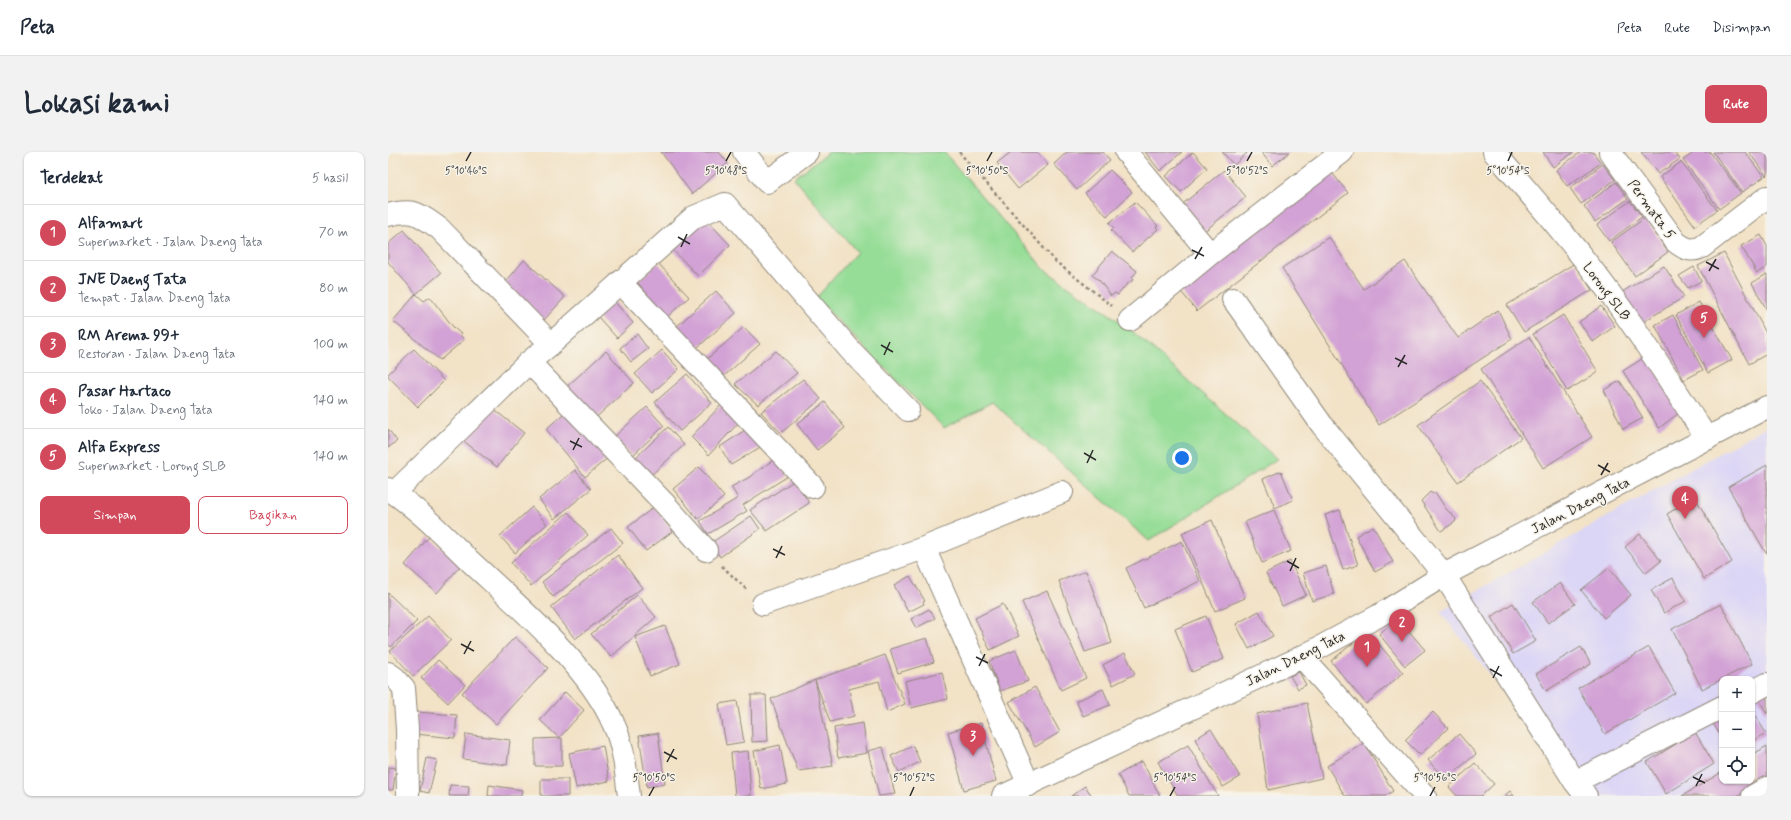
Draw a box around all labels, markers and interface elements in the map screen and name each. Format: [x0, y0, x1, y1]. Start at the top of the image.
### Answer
text: Peta [20, 15, 55, 40]
text: Peta [1617, 19, 1642, 37]
text: Rute [1664, 19, 1690, 37]
text: Disimpan [1712, 19, 1771, 37]
button: Rute [1705, 85, 1767, 123]
text: Lokasi kami [24, 86, 170, 123]
text: 5°10'46"S [445, 164, 488, 178]
text: 5°10'48"S [705, 164, 748, 178]
text: 5°10'50"S [966, 164, 1009, 178]
text: 5°10'52"S [1226, 164, 1269, 178]
text: 5°10'54"S [1487, 164, 1530, 178]
text: Terdekat [40, 167, 103, 189]
text: 5 hasil [312, 170, 348, 187]
street label: Permata 5 [1623, 176, 1679, 243]
text: Alfamart [78, 214, 143, 234]
text: 1 [50, 224, 56, 241]
text: 70 m [319, 224, 348, 241]
text: Supermarket · Jalan Daeng Tata [78, 234, 263, 251]
street label: Lorong SLB [1577, 259, 1634, 326]
text: JNE Daeng Tata [78, 270, 187, 290]
text: 2 [50, 280, 56, 297]
text: 80 m [319, 280, 348, 297]
text: Tempat · Jalan Daeng Tata [78, 290, 231, 307]
pin: 5 [1691, 305, 1717, 338]
text: RM Arema 99+ [78, 326, 180, 346]
text: 3 [50, 336, 56, 353]
text: 100 m [313, 336, 348, 353]
text: Restoran · Jalan Daeng Tata [78, 346, 235, 363]
text: Pasar Hartaco [78, 382, 171, 402]
text: 4 [49, 392, 57, 409]
text: 140 m [313, 392, 348, 409]
text: Toko · Jalan Daeng Tata [78, 402, 213, 419]
text: Alfa Express [78, 438, 160, 458]
text: 5 [49, 448, 57, 465]
text: 140 m [313, 448, 348, 465]
your location [1172, 448, 1192, 468]
text: Supermarket · Lorong SLB [78, 458, 226, 475]
street label: Jalan Daeng Tata [1528, 473, 1633, 539]
pin: 4 [1672, 486, 1698, 519]
button: Simpan [40, 496, 190, 534]
button: Bagikan [198, 496, 348, 534]
pin: 2 [1389, 609, 1415, 642]
street label: Jalan Daeng Tata [1243, 627, 1349, 692]
pin: 1 [1354, 634, 1380, 667]
map controls [1719, 676, 1755, 784]
button: + [1719, 676, 1755, 712]
button: − [1719, 712, 1755, 748]
pin: 3 [960, 723, 986, 756]
button: locate [1719, 748, 1755, 784]
text: 5°10'50"S [633, 771, 676, 785]
text: 5°10'52"S [893, 771, 936, 785]
text: 5°10'54"S [1154, 771, 1197, 785]
text: 5°10'56"S [1414, 771, 1457, 785]

